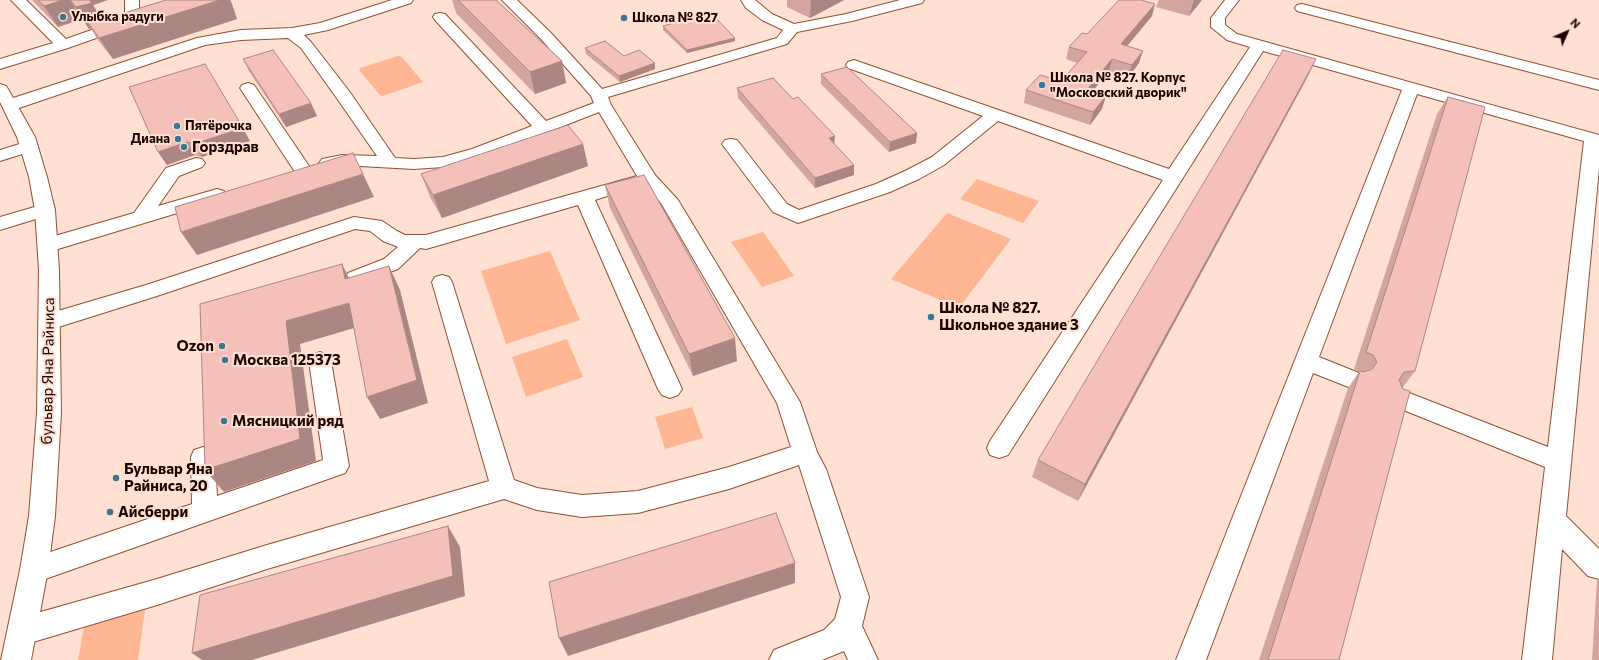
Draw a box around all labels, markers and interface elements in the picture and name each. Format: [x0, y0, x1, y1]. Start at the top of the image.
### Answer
place label: Улыбка радуги [71, 9, 164, 25]
place label: Школа № 827 [632, 10, 718, 26]
marker: Улыбка радуги [58, 12, 68, 22]
north arrow [1547, 12, 1587, 52]
marker: Школа № 827 [619, 13, 629, 23]
text: N [1568, 16, 1583, 31]
place label: Школа № 827. Корпус "Московский дворик" [1050, 70, 1187, 101]
marker: Школа № 827. Корпус "Московский дворик" [1037, 80, 1047, 90]
place label: Пятёрочка [185, 118, 252, 134]
marker: Пятёрочка [172, 121, 182, 131]
place label: Диана [131, 131, 170, 147]
marker: Диана [173, 134, 183, 144]
place label: Горздрав [192, 138, 259, 156]
marker: Горздрав [179, 142, 189, 152]
street label: бульвар Яна Райниса [38, 297, 58, 445]
place label: Школа № 827. Школьное здание 3 [939, 299, 1079, 334]
marker: Школа № 827. Школьное здание 3 [926, 312, 936, 322]
place label: Ozon [176, 337, 214, 355]
marker: Ozon [217, 341, 227, 351]
place label: Москва 125373 [233, 351, 341, 369]
marker: Москва 125373 [220, 355, 230, 365]
place label: Мясницкий ряд [232, 412, 344, 430]
marker: Мясницкий ряд [219, 416, 229, 426]
place label: Бульвар Яна Райниса, 20 [124, 460, 212, 495]
marker: Бульвар Яна Райниса, 20 [111, 473, 121, 483]
place label: Айсберри [118, 503, 188, 521]
marker: Айсберри [105, 507, 115, 517]

